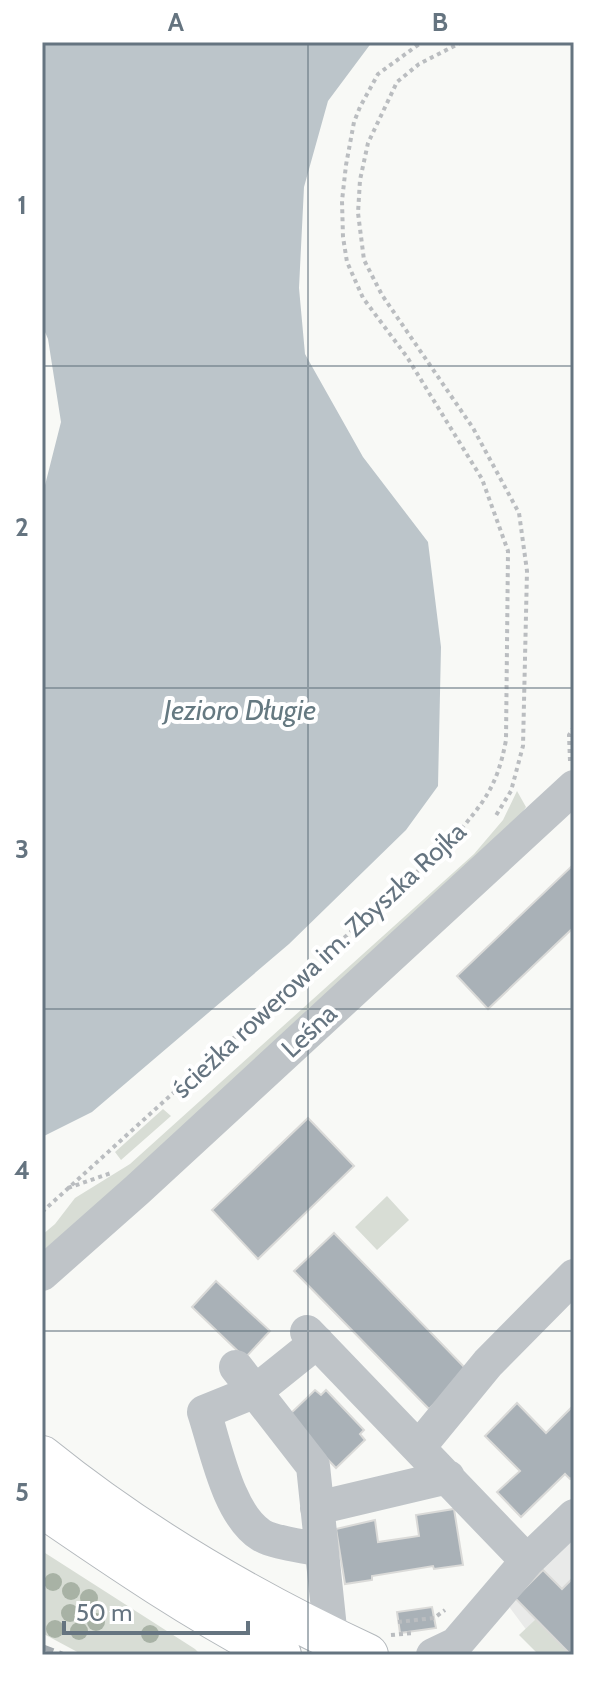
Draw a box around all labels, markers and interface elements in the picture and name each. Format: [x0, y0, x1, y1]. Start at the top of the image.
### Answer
text: A [168, 6, 185, 38]
text: B [432, 6, 448, 38]
text: 1 [17, 189, 27, 221]
text: 2 [15, 511, 29, 543]
water label: Jezioro Długie [161, 693, 316, 727]
street label: ścieżka rowerowa im. Zbyszka Rojka [166, 815, 473, 1105]
text: 3 [15, 833, 29, 865]
street label: Leśna [275, 997, 344, 1064]
text: 4 [14, 1154, 30, 1186]
text: 5 [15, 1476, 29, 1508]
scale bar [64, 1585, 248, 1635]
text: 50 m [76, 1598, 132, 1627]

